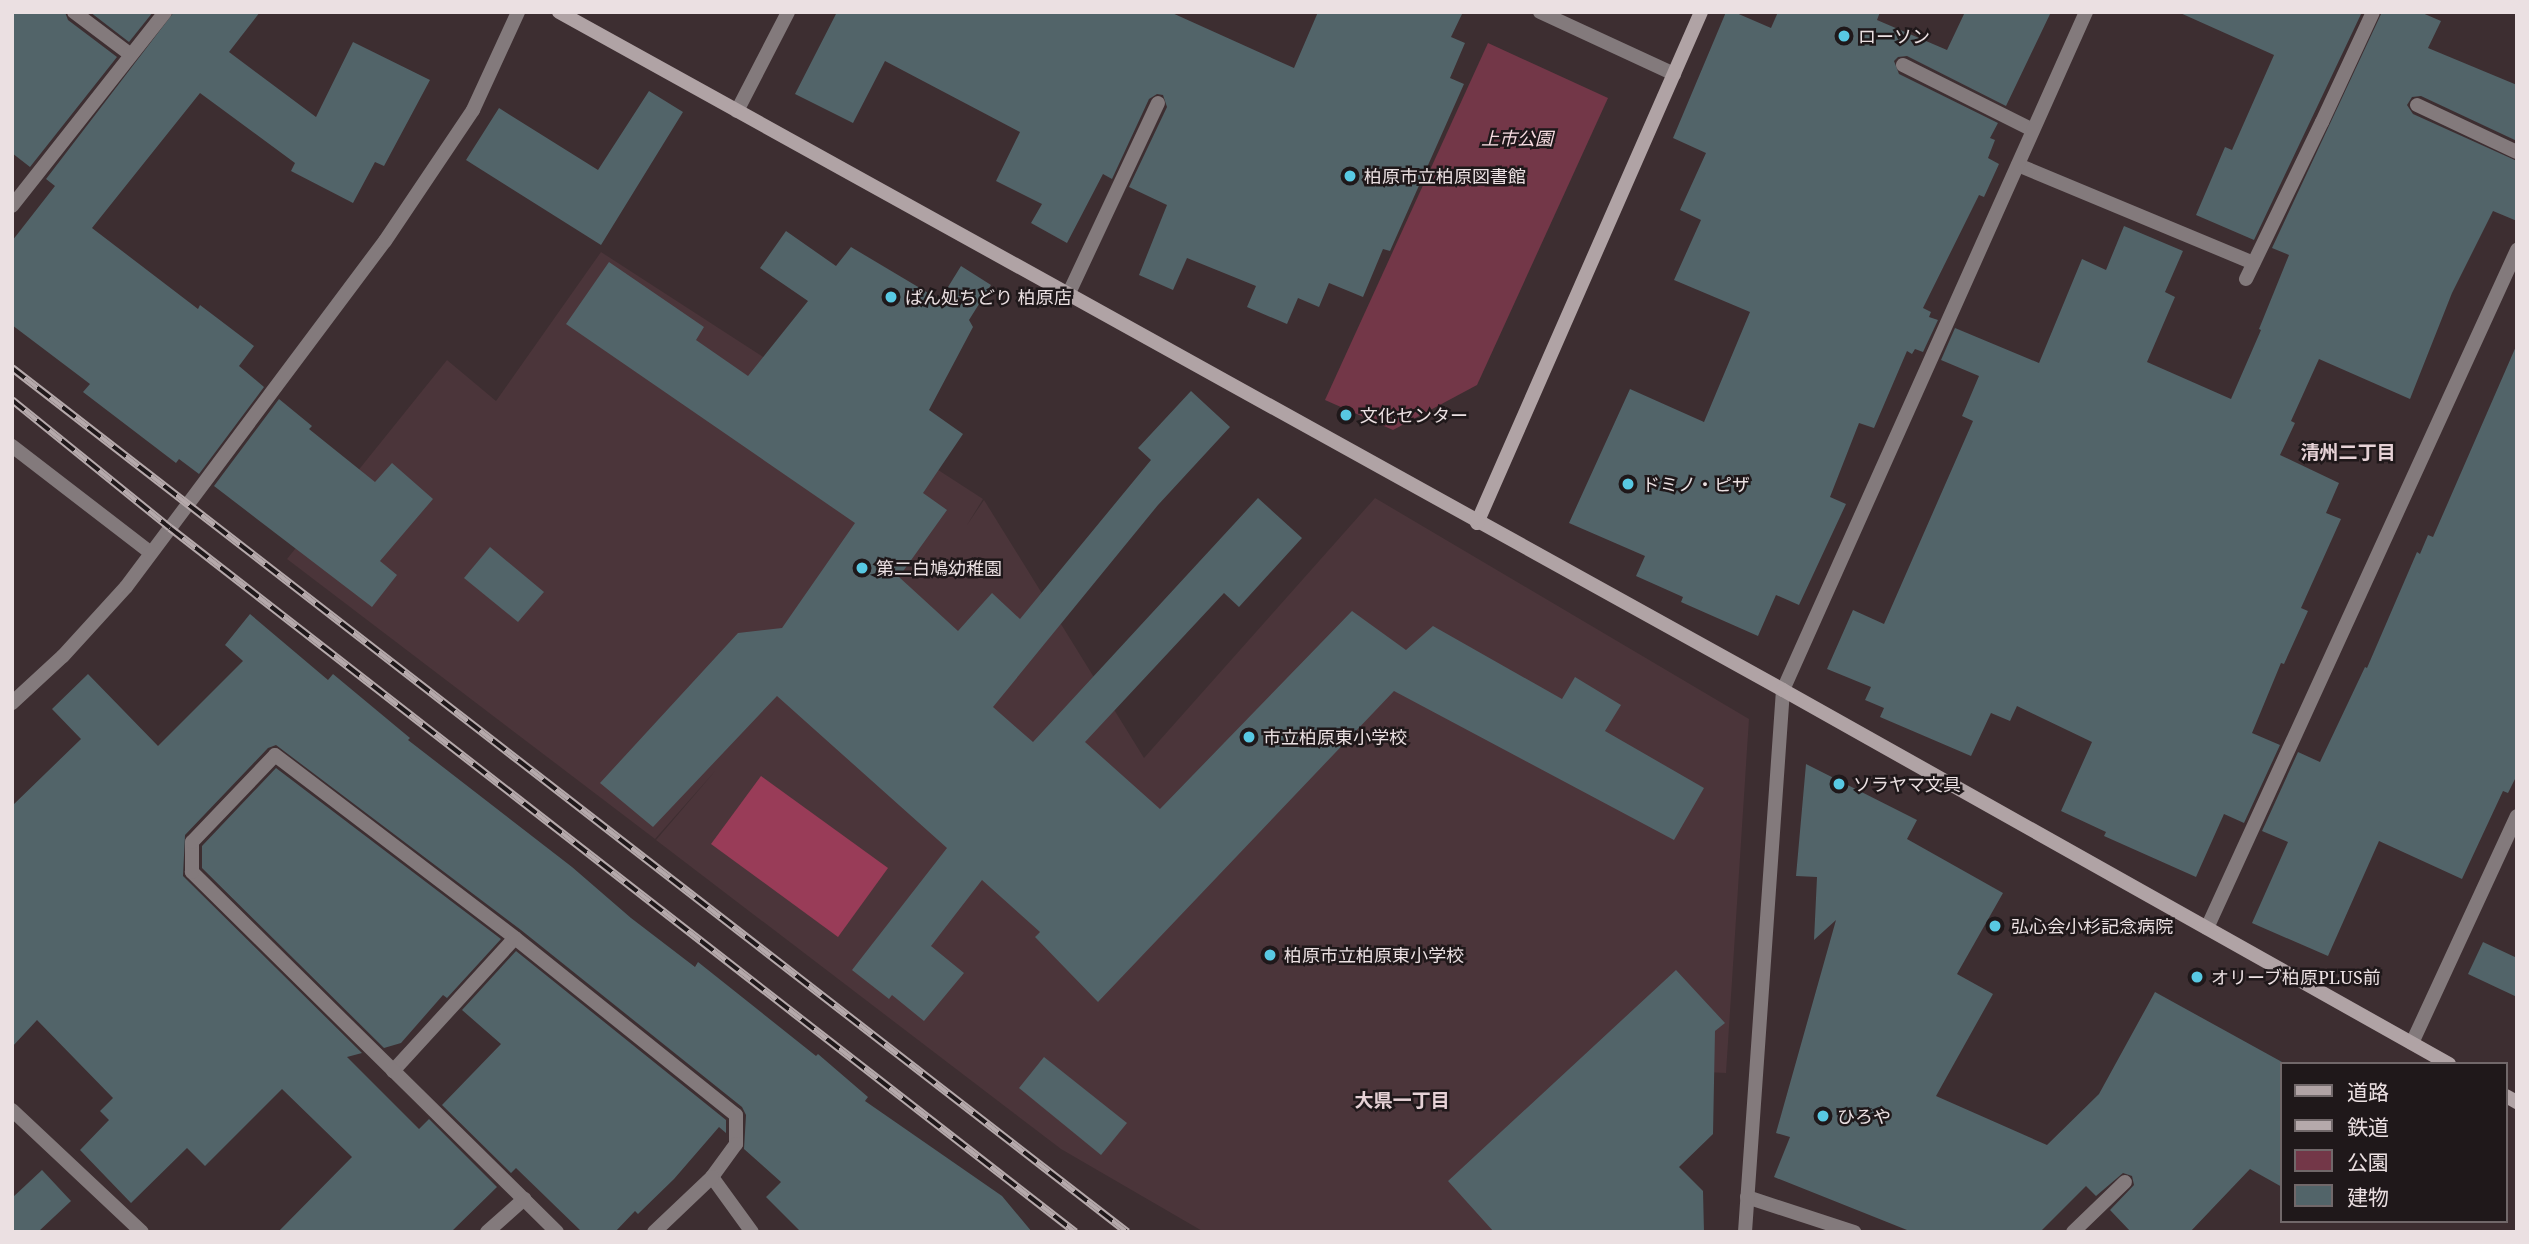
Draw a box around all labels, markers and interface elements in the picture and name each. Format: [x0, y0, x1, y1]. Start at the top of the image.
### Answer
place label: ローソン [1858, 25, 1930, 47]
marker: ローソン [1836, 28, 1852, 44]
park label: 上市公園 [1481, 127, 1553, 149]
place label: 柏原市立柏原図書館 [1364, 165, 1526, 187]
marker: 柏原市立柏原図書館 [1342, 168, 1358, 184]
place label: ぱん処ちどり 柏原店 [905, 286, 1072, 308]
marker: ぱん処ちどり 柏原店 [883, 289, 899, 305]
place label: 文化センター [1360, 404, 1468, 426]
marker: 文化センター [1338, 407, 1354, 423]
district label: 清州二丁目 [2301, 442, 2395, 464]
place label: ドミノ・ピザ [1642, 473, 1750, 495]
marker: ドミノ・ピザ [1620, 476, 1636, 492]
place label: 第二白鳩幼稚園 [876, 557, 1002, 579]
marker: 第二白鳩幼稚園 [854, 560, 870, 576]
place label: 市立柏原東小学校 [1263, 726, 1407, 748]
marker: 市立柏原東小学校 [1241, 729, 1257, 745]
place label: ソラヤマ文具 [1853, 773, 1961, 795]
marker: ソラヤマ文具 [1831, 776, 1847, 792]
place label: 弘心会小杉記念病院 [2011, 915, 2173, 937]
marker: 弘心会小杉記念病院 [1985, 916, 2005, 936]
place label: 柏原市立柏原東小学校 [1284, 944, 1464, 966]
marker: 柏原市立柏原東小学校 [1262, 947, 1278, 963]
place label: オリーブ柏原PLUS前 [2211, 966, 2382, 988]
marker: オリーブ柏原PLUS前 [2189, 969, 2205, 985]
legend [2280, 1062, 2508, 1223]
text: 道路 [2347, 1078, 2389, 1106]
district label: 大県一丁目 [1355, 1090, 1449, 1112]
place label: ひろや [1837, 1105, 1891, 1127]
marker: ひろや [1815, 1108, 1831, 1124]
text: 鉄道 [2347, 1113, 2389, 1141]
text: 公園 [2347, 1148, 2389, 1176]
text: 建物 [2347, 1183, 2389, 1211]

